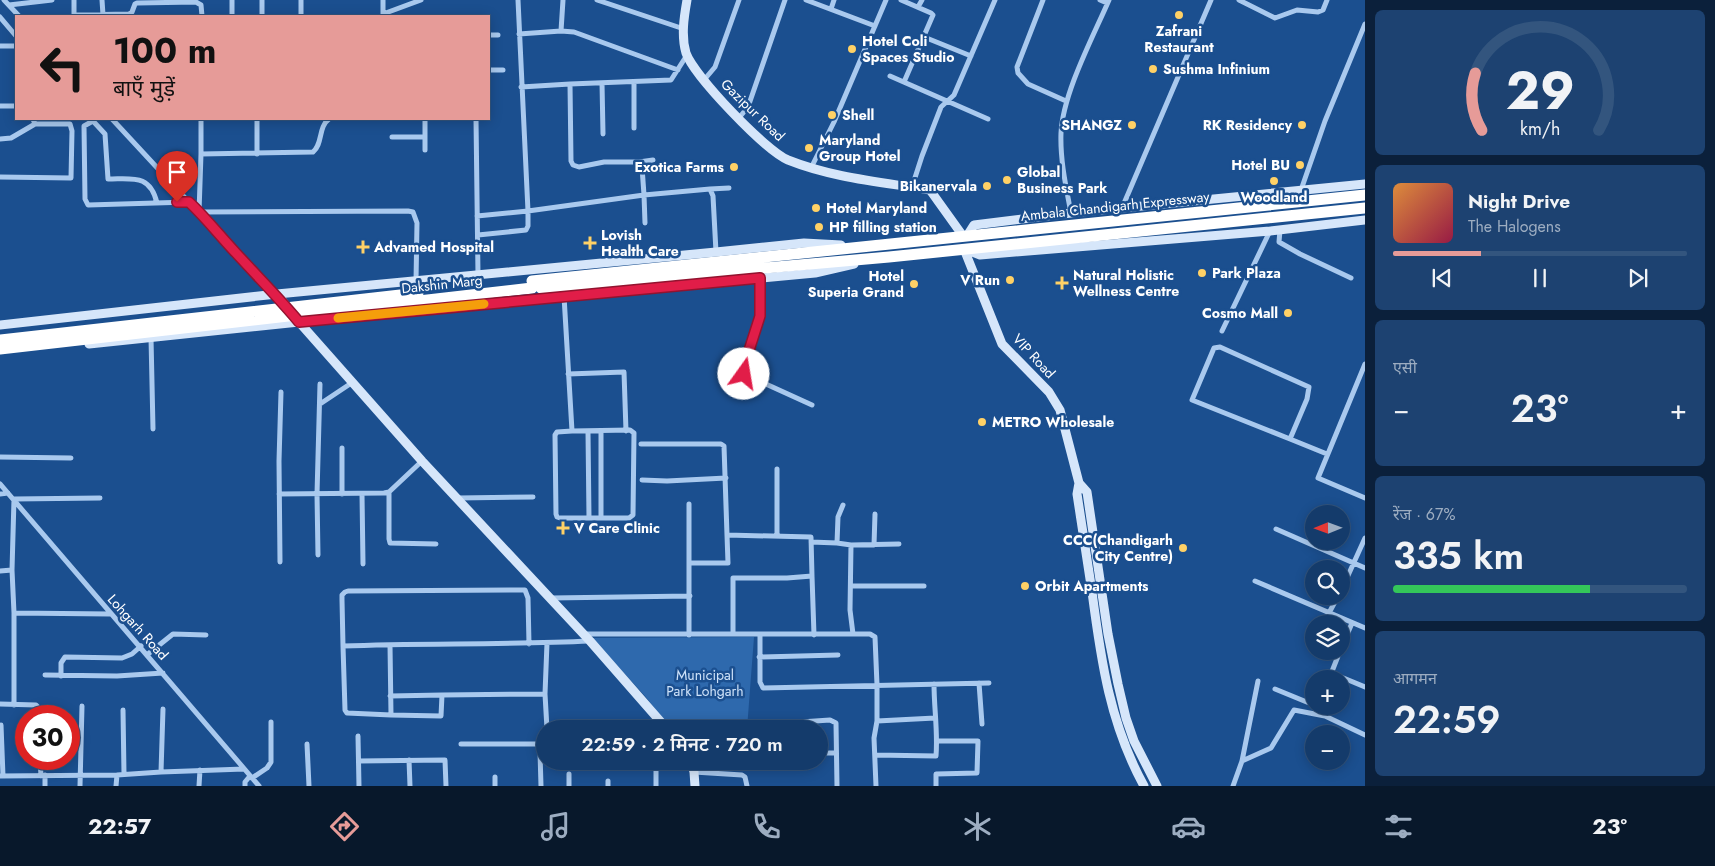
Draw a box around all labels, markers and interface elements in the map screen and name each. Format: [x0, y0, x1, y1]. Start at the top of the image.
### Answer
marker: Zafrani Restaurant [1173, 9, 1185, 21]
place label: Zafrani Restaurant [1144, 21, 1214, 57]
text: 100 m [113, 26, 216, 76]
place label: Hotel Coli Spaces Studio [862, 31, 954, 67]
icon: left [30, 35, 95, 100]
marker: Hotel Coli Spaces Studio [846, 43, 858, 55]
text: 29 [1506, 53, 1574, 129]
place label: Sushma Infinium [1163, 59, 1270, 79]
marker: Sushma Infinium [1147, 63, 1159, 75]
text: बाएँ मुड़ें [113, 72, 175, 104]
street label: Gazipur Road [716, 74, 790, 146]
place label: Shell [842, 105, 874, 125]
marker: Shell [826, 109, 838, 121]
place label: SHANGZ [1061, 115, 1122, 135]
place label: RK Residency [1203, 115, 1293, 135]
text: km/h [1520, 116, 1560, 142]
marker: SHANGZ [1126, 119, 1138, 131]
marker: RK Residency [1296, 119, 1308, 131]
place label: Maryland Group Hotel [819, 130, 901, 166]
marker: Maryland Group Hotel [803, 142, 815, 154]
pin [156, 151, 198, 202]
place label: Hotel BU [1231, 155, 1290, 175]
place label: Exotica Farms [635, 157, 725, 177]
icon: arrive [163, 158, 191, 186]
marker: Hotel BU [1294, 159, 1306, 171]
marker: Exotica Farms [728, 161, 740, 173]
place label: Global Business Park [1017, 162, 1107, 198]
marker: Global Business Park [1001, 174, 1013, 186]
marker: Woodland [1268, 175, 1280, 187]
place label: Bikanervala [900, 176, 977, 196]
marker: Bikanervala [981, 180, 993, 192]
street label: Ambala Chandigarh Expressway [1020, 186, 1211, 226]
place label: Woodland [1241, 187, 1307, 207]
text: Night Drive [1468, 188, 1570, 215]
place label: Hotel Maryland [826, 198, 927, 218]
marker: Hotel Maryland [810, 202, 822, 214]
text: The Halogens [1468, 215, 1561, 238]
place label: HP filling station [829, 217, 937, 237]
marker: HP filling station [813, 221, 825, 233]
place label: Lovish Health Care [601, 225, 679, 261]
marker: Lovish Health Care [583, 236, 597, 250]
place label: Advamed Hospital [373, 237, 494, 257]
marker: Advamed Hospital [356, 240, 370, 254]
place label: Park Plaza [1212, 263, 1281, 283]
icon: previous [1428, 264, 1456, 292]
icon: pause [1526, 264, 1554, 292]
icon: next [1624, 264, 1652, 292]
place label: Natural Holistic Wellness Centre [1073, 265, 1179, 301]
place label: Hotel Superia Grand [808, 266, 904, 302]
marker: Park Plaza [1196, 267, 1208, 279]
street label: Dakshin Marg [401, 270, 483, 298]
place label: V Run [959, 270, 1000, 290]
marker: V Run [1004, 274, 1016, 286]
marker: Natural Holistic Wellness Centre [1055, 276, 1069, 290]
marker: Hotel Superia Grand [908, 278, 920, 290]
place label: Cosmo Mall [1202, 303, 1278, 323]
marker: Cosmo Mall [1282, 307, 1294, 319]
street label: VIP Road [1008, 329, 1060, 383]
position arrow [717, 347, 769, 399]
text: एसी [1393, 356, 1417, 379]
text: 23° [1511, 381, 1568, 436]
text: − [1393, 389, 1410, 430]
text: + [1670, 389, 1687, 430]
place label: METRO Wholesale [992, 412, 1114, 432]
marker: METRO Wholesale [976, 416, 988, 428]
text: रेंज · 67% [1393, 503, 1455, 526]
north arrow [1305, 505, 1350, 550]
map controls [1305, 505, 1350, 770]
place label: V Care Clinic [573, 518, 660, 538]
marker: V Care Clinic [556, 521, 570, 535]
text: 335 km [1393, 528, 1524, 583]
place label: CCC(Chandigarh City Centre) [1063, 530, 1173, 566]
marker: CCC(Chandigarh City Centre) [1177, 542, 1189, 554]
button: search [1305, 560, 1350, 605]
place label: Orbit Apartments [1035, 576, 1149, 596]
marker: Orbit Apartments [1019, 580, 1031, 592]
street label: Lohgarh Road [103, 590, 173, 664]
button: layers [1305, 615, 1350, 660]
park label: Municipal Park Lohgarh [666, 665, 744, 701]
text: आगमन [1393, 667, 1437, 690]
button: + [1305, 670, 1350, 715]
text: 22:59 [1393, 692, 1501, 747]
speed limit sign: 30 [15, 705, 80, 770]
button: − [1305, 725, 1350, 770]
text: 22:59 · 2 मिनट · 720 m [581, 731, 783, 758]
icon: directions [327, 809, 362, 844]
icon: music [538, 809, 573, 844]
icon: phone [749, 809, 784, 844]
icon: climate [960, 809, 995, 844]
icon: car [1171, 809, 1206, 844]
icon: filters [1381, 809, 1416, 844]
text: 22:57 [88, 810, 151, 842]
text: 23° [1592, 810, 1627, 842]

